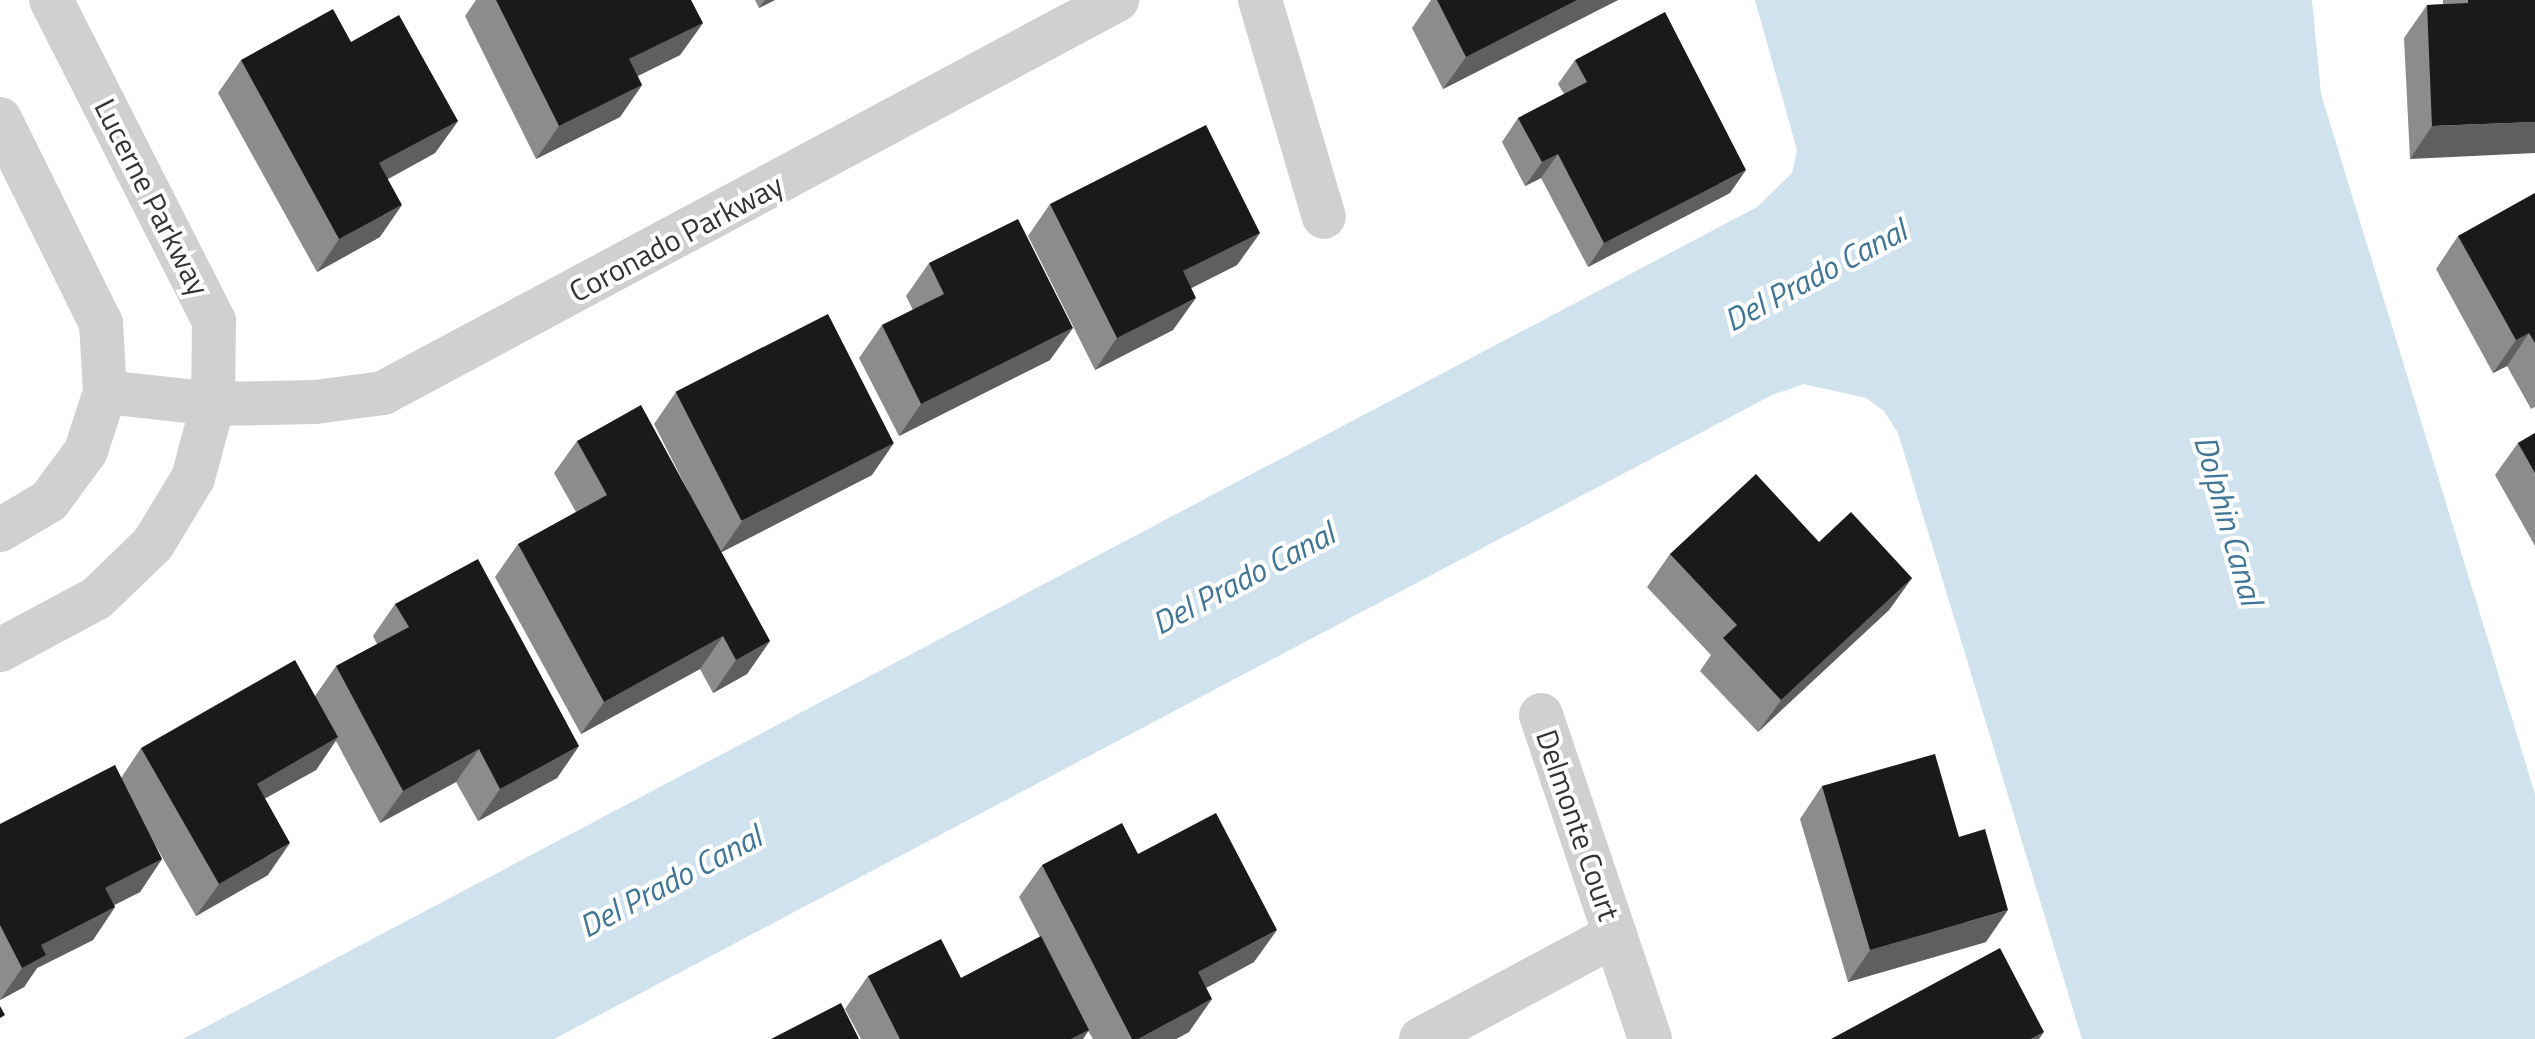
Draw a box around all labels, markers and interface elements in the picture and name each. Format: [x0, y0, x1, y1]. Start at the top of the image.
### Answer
street label: Lucerne Parkway [87, 93, 217, 301]
street label: Coronado Parkway [563, 167, 789, 309]
water label: Del Prado Canal [1717, 211, 1913, 339]
water label: Dolphin Canal [2187, 431, 2271, 609]
water label: Del Prado Canal [1145, 514, 1341, 642]
street label: Delmonte Court [1529, 725, 1627, 925]
water label: Del Prado Canal [572, 817, 768, 945]

